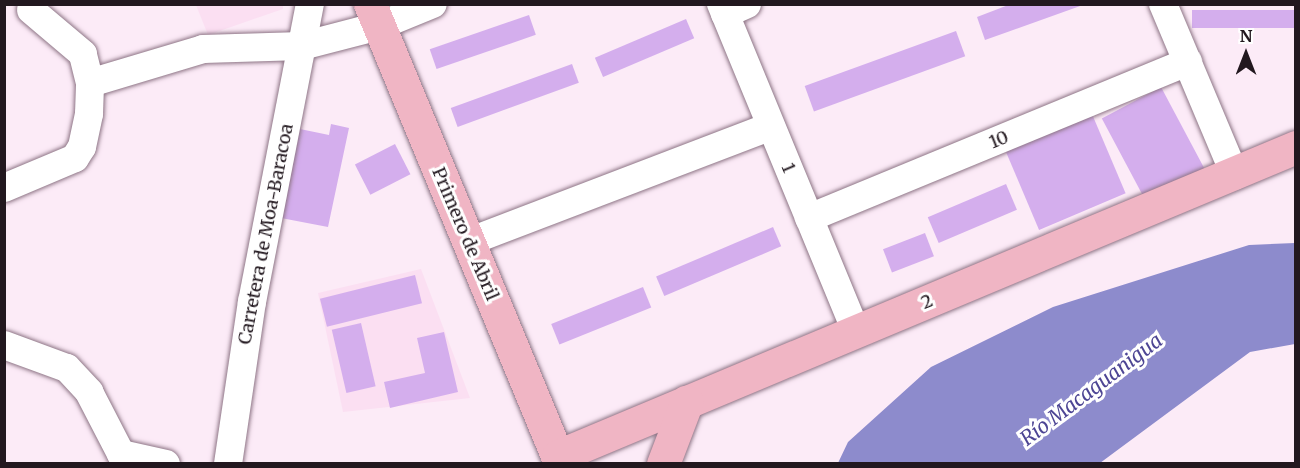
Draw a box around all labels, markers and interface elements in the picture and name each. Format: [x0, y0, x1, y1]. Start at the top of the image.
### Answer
north arrow [1216, 24, 1276, 84]
text: N [1240, 26, 1252, 46]
street label: Carretera de Moa-Baracoa [234, 122, 298, 346]
street label: 10 [986, 126, 1012, 154]
street label: 1 [776, 160, 800, 176]
street label: Primero de Abril [427, 164, 503, 304]
street label: 2 [918, 290, 936, 314]
water label: Río Macaguanigua [1015, 328, 1167, 450]

